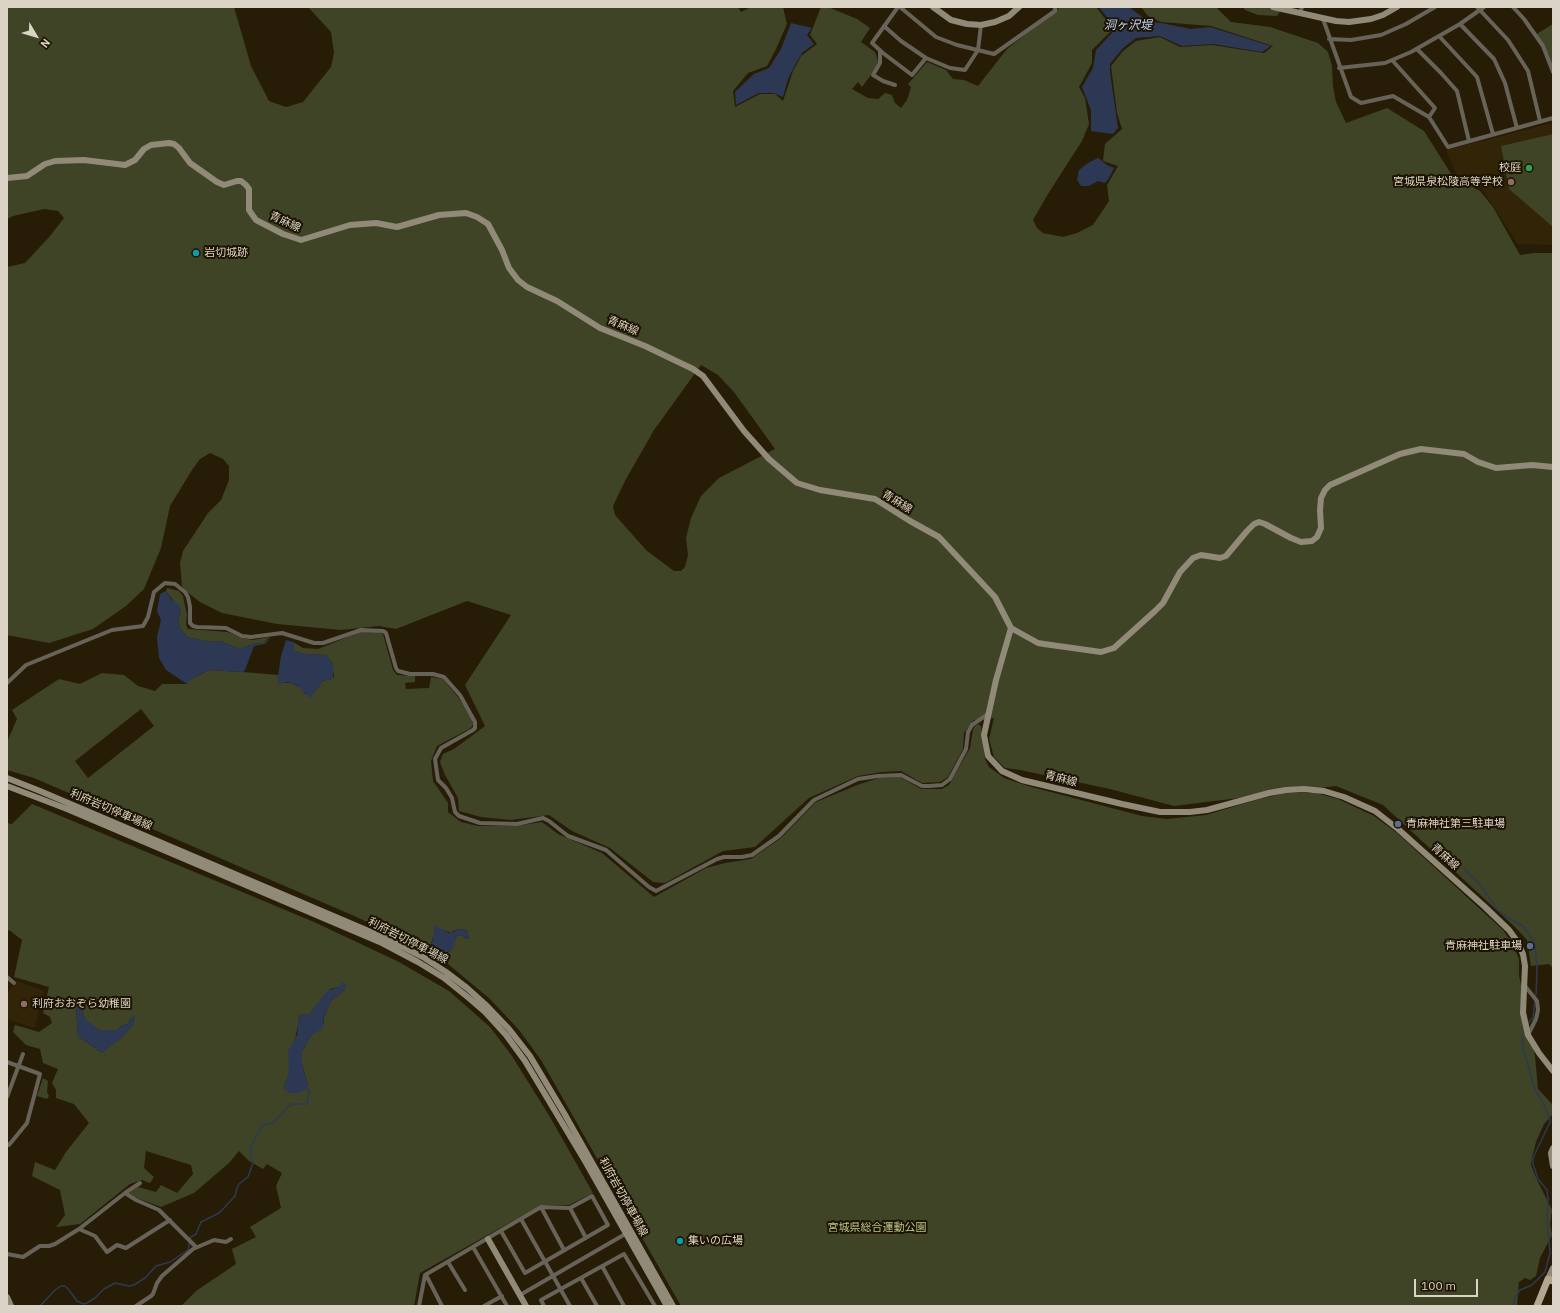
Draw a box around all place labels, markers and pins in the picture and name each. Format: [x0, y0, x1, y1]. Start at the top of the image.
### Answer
place label: 校庭 [1499, 161, 1521, 175]
marker: 校庭 [1524, 163, 1534, 173]
place label: 宮城県泉松陵高等学校 [1393, 175, 1503, 189]
marker: 宮城県泉松陵高等学校 [1506, 177, 1516, 187]
place label: 岩切城跡 [204, 246, 248, 260]
marker: 岩切城跡 [191, 248, 201, 258]
place label: 青麻神社第三駐車場 [1406, 817, 1505, 831]
marker: 青麻神社第三駐車場 [1393, 819, 1403, 829]
place label: 青麻神社駐車場 [1445, 939, 1522, 953]
marker: 青麻神社駐車場 [1525, 941, 1535, 951]
place label: 利府おおぞら幼稚園 [32, 997, 131, 1011]
marker: 利府おおぞら幼稚園 [19, 999, 29, 1009]
place label: 集いの広場 [688, 1234, 743, 1248]
marker: 集いの広場 [675, 1236, 685, 1246]

